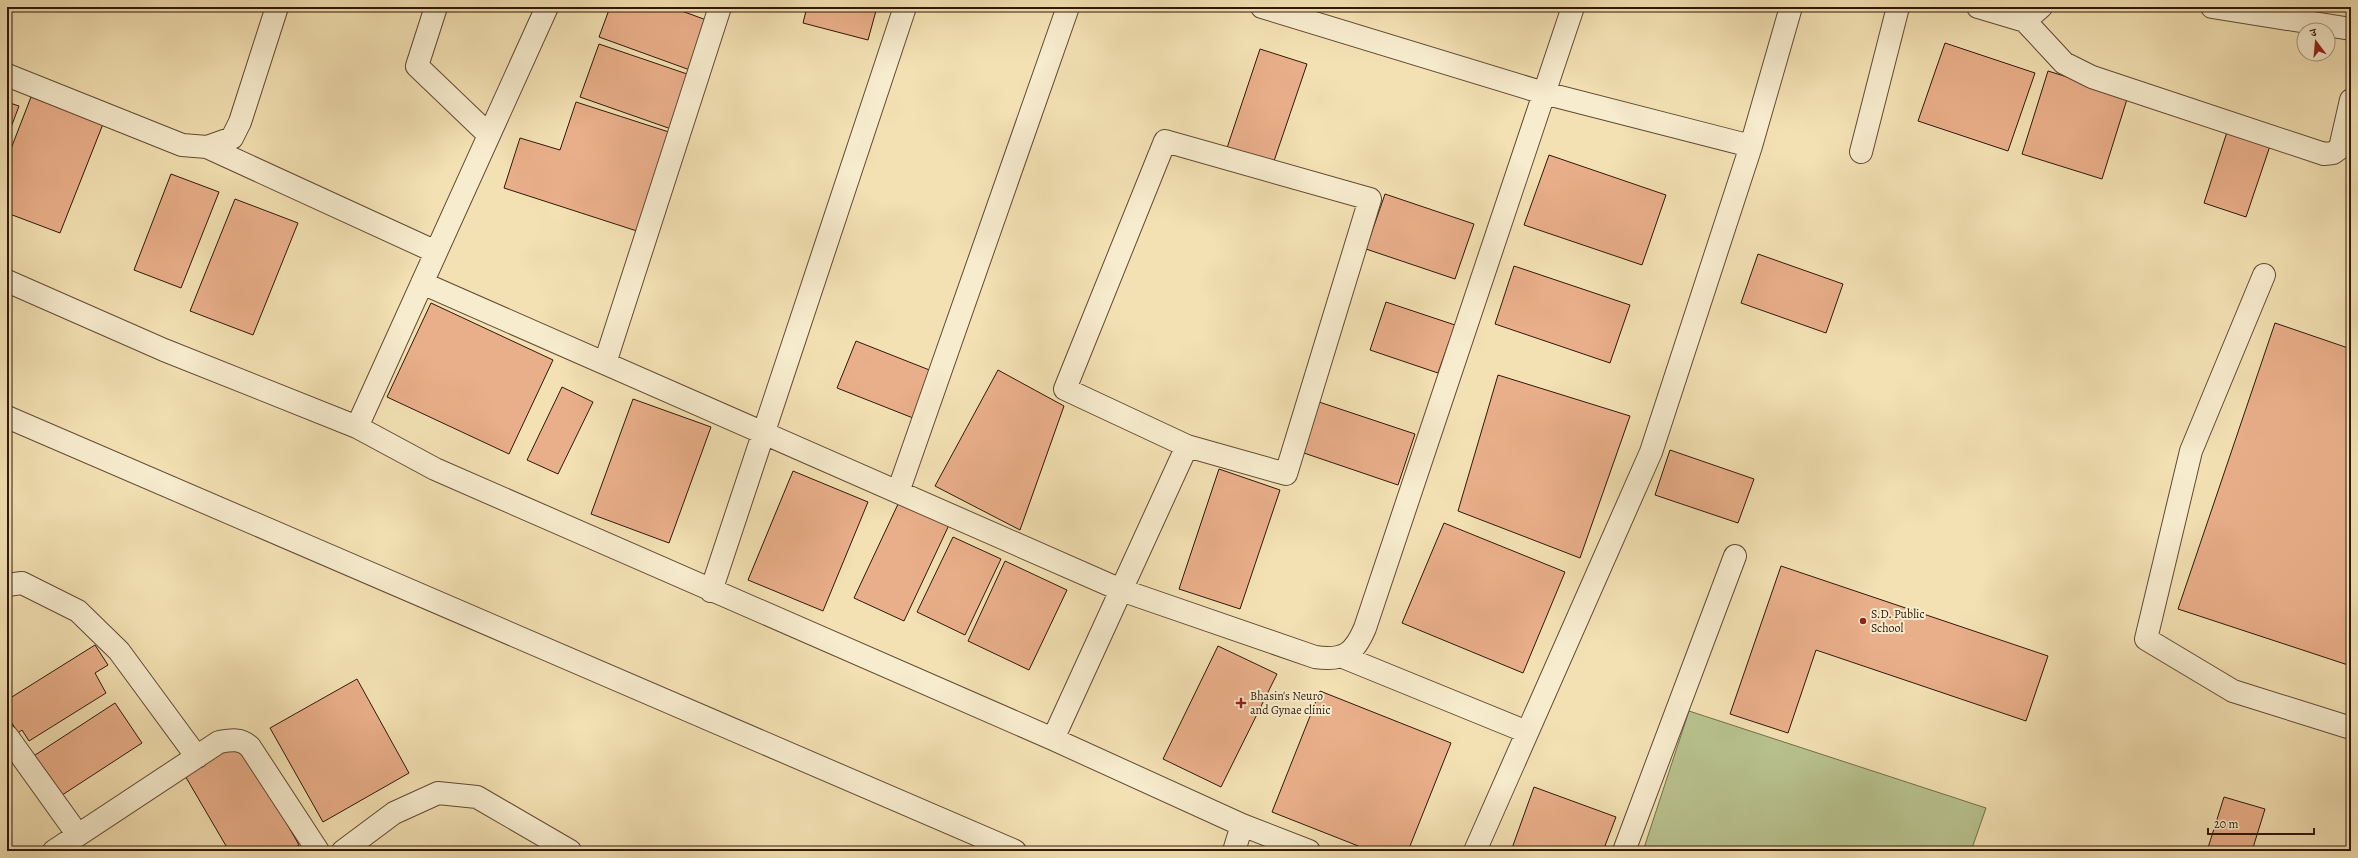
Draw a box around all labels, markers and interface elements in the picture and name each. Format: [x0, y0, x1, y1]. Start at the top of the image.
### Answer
north arrow [2296, 22, 2336, 62]
text: उ [2308, 25, 2319, 41]
place label: S.D. Public School [1871, 606, 1925, 636]
marker: S.D. Public School [1858, 616, 1868, 626]
place label: Bhasin's Neuro and Gynae clinic [1250, 688, 1330, 718]
marker: Bhasin's Neuro and Gynae clinic [1235, 697, 1247, 709]
scale bar [2208, 810, 2314, 836]
text: 20 m [2214, 816, 2238, 832]

